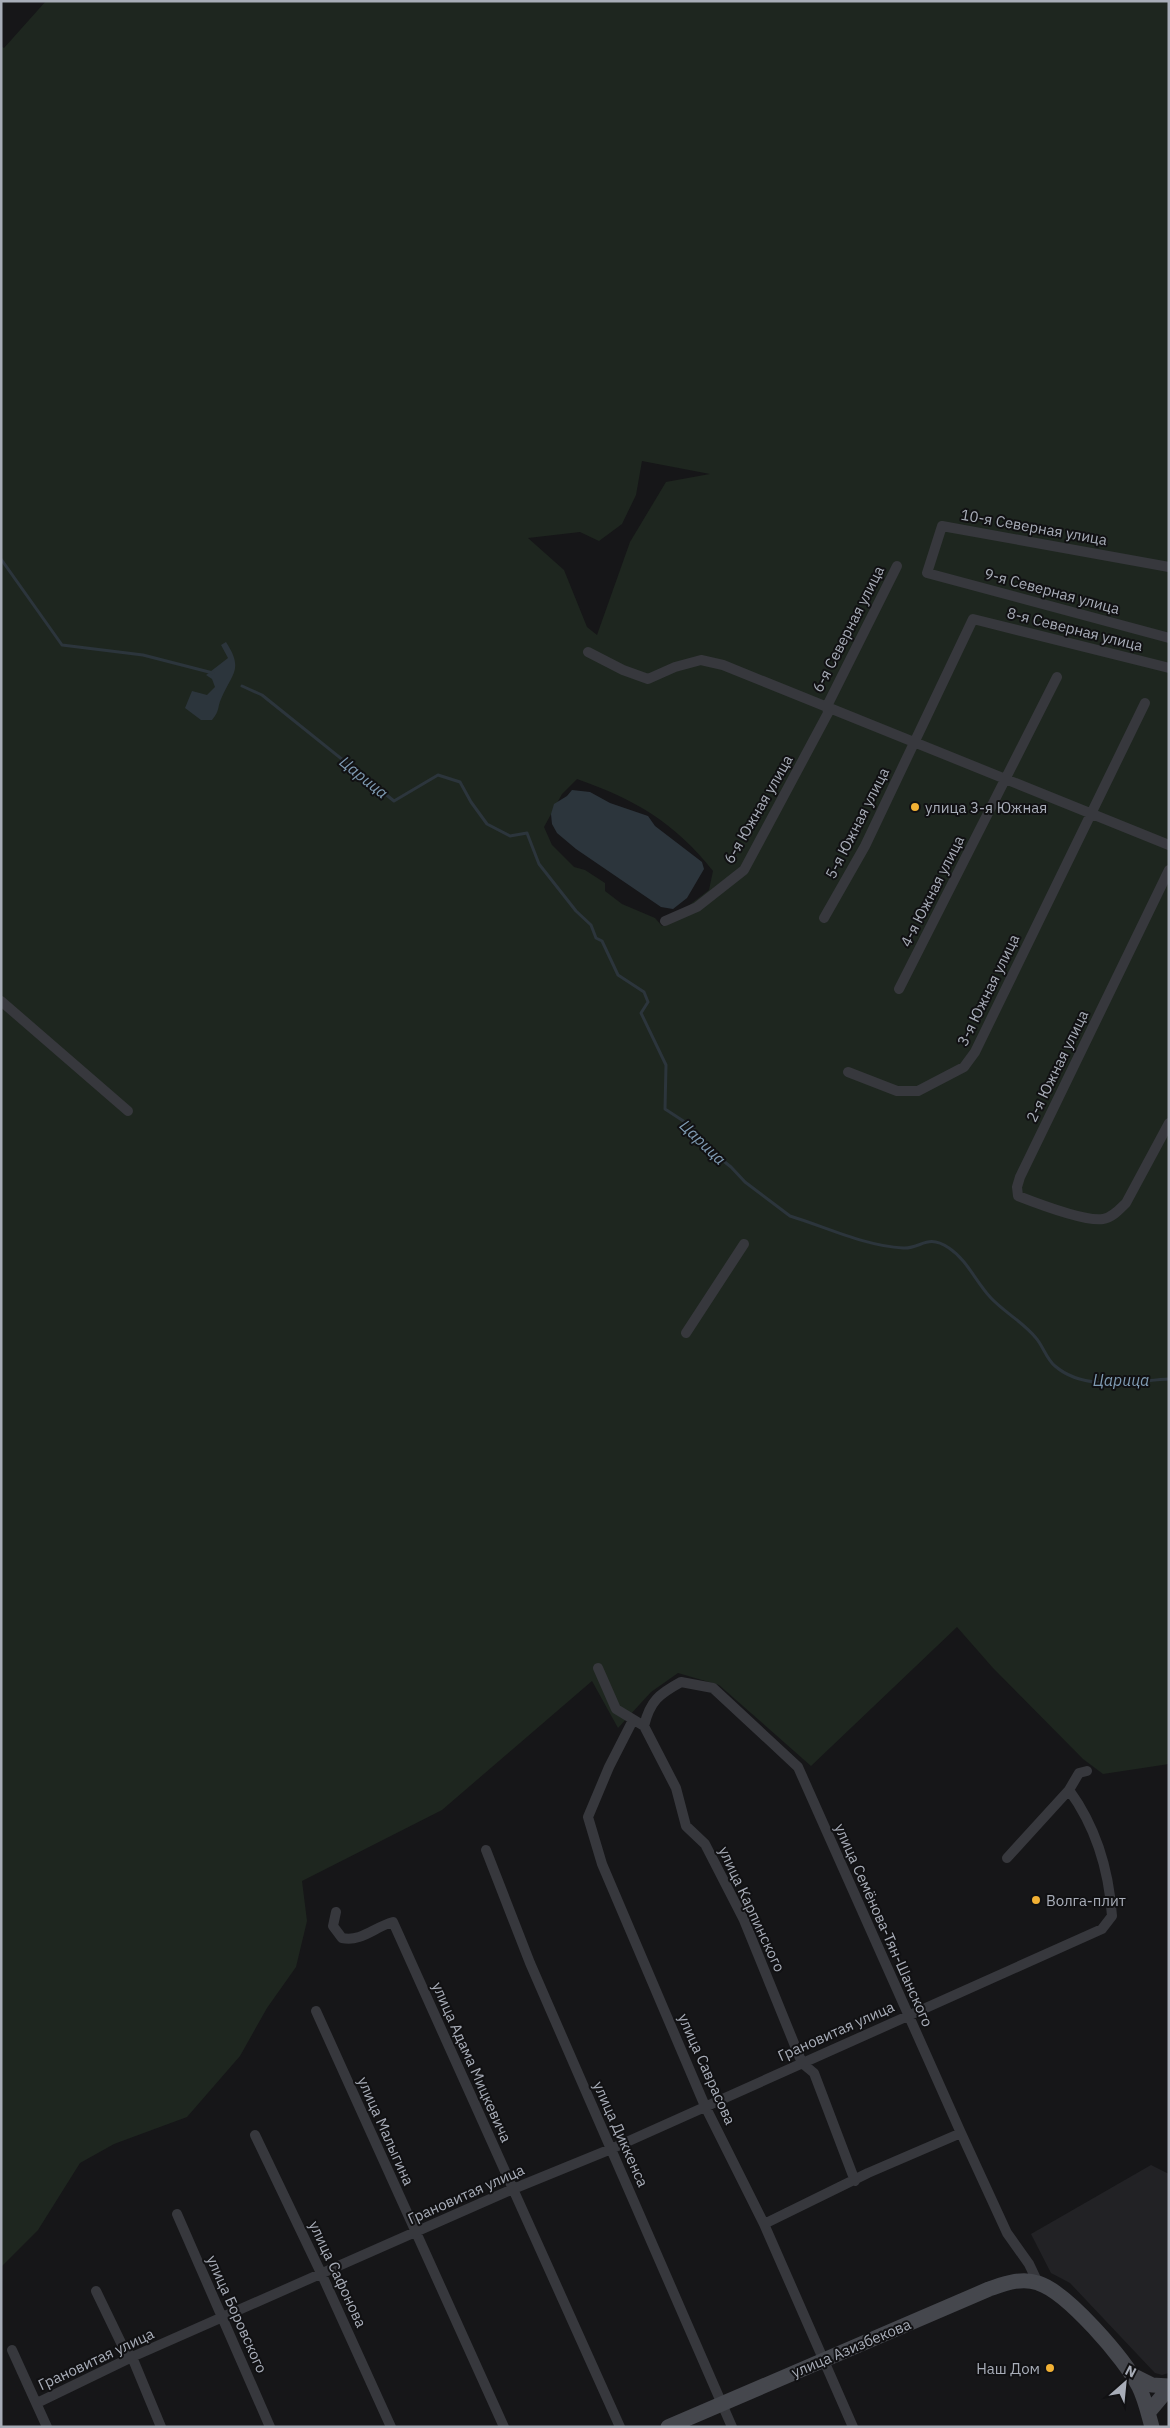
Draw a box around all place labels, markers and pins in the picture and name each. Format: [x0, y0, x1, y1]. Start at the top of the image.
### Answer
place label: улица 3-я Южная [925, 798, 1047, 817]
marker: улица 3-я Южная [909, 801, 921, 813]
place label: Волга-плит [1046, 1891, 1126, 1910]
marker: Волга-плит [1030, 1894, 1042, 1906]
place label: Наш Дом [976, 2359, 1040, 2378]
marker: Наш Дом [1044, 2362, 1056, 2374]

